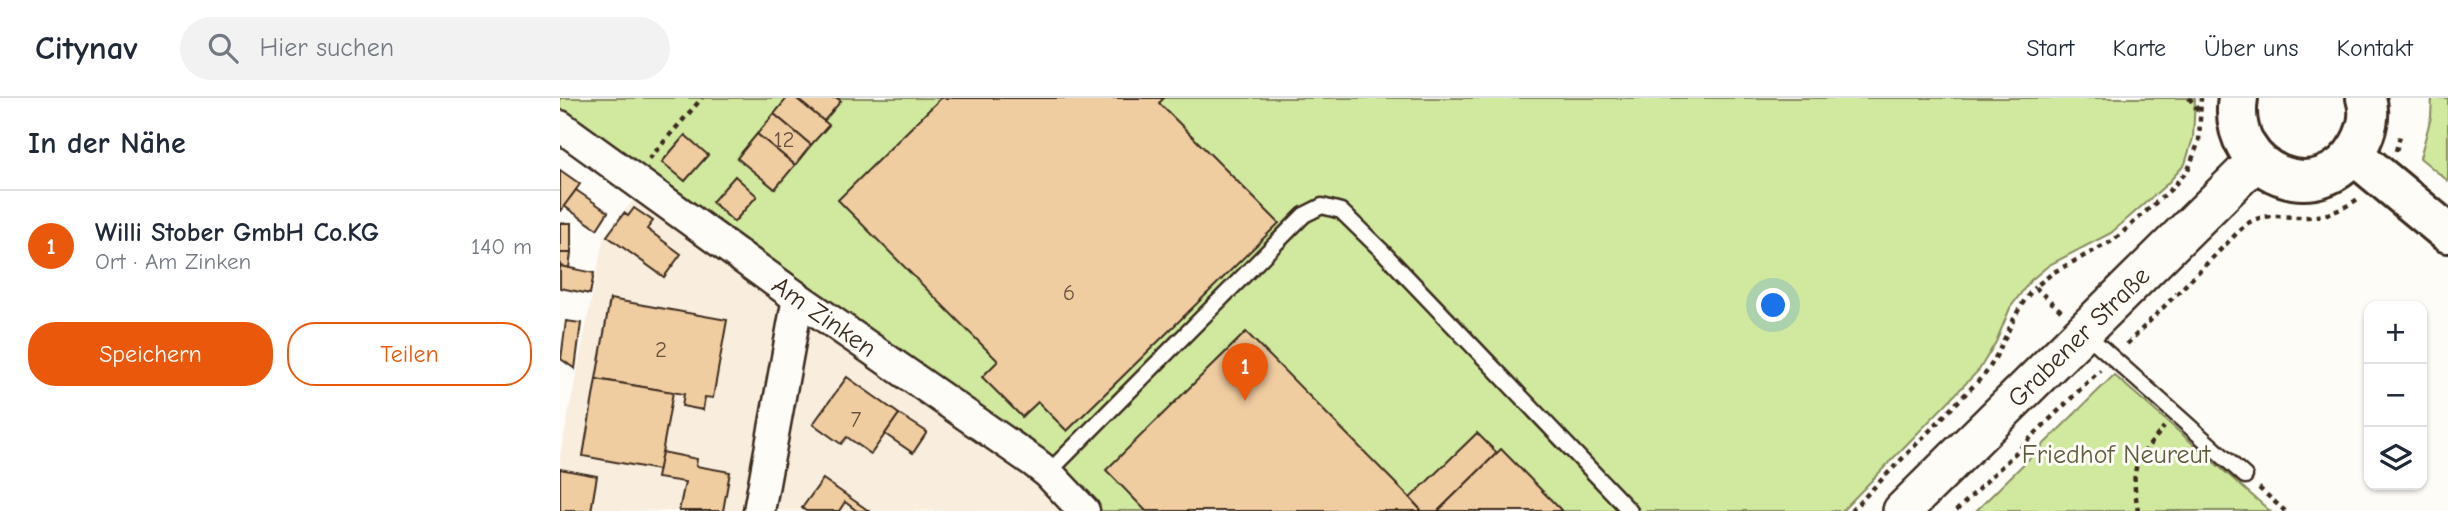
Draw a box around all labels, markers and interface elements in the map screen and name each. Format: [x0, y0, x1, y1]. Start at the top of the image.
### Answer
search box [180, 17, 670, 80]
text: Citynav [35, 29, 138, 67]
icon: search [204, 29, 242, 67]
text: Hier suchen [260, 33, 394, 63]
text: Start [2026, 34, 2074, 62]
text: Karte [2112, 34, 2166, 62]
text: Über uns [2204, 34, 2299, 62]
text: Kontakt [2337, 34, 2413, 62]
text: In der Nähe [28, 126, 186, 161]
house number: 12 [773, 126, 795, 153]
text: Willi Stober GmbH Co.KG [95, 218, 379, 248]
text: 1 [46, 233, 56, 260]
text: 140 m [471, 233, 532, 260]
text: Ort · Am Zinken [95, 248, 251, 275]
street label: Grabener Straße [2002, 261, 2156, 414]
street label: Am Zinken [766, 270, 882, 364]
house number: 6 [1063, 279, 1075, 306]
your location [1756, 288, 1790, 322]
map controls [2364, 301, 2427, 490]
button: + [2364, 301, 2427, 364]
button: Speichern [28, 322, 273, 386]
button: Teilen [287, 322, 532, 386]
house number: 2 [655, 336, 667, 363]
pin: 1 [1222, 343, 1268, 401]
button: − [2364, 364, 2427, 427]
house number: 7 [851, 406, 862, 433]
button: layers [2364, 427, 2427, 490]
park label: Friedhof Neureut [2022, 440, 2212, 470]

